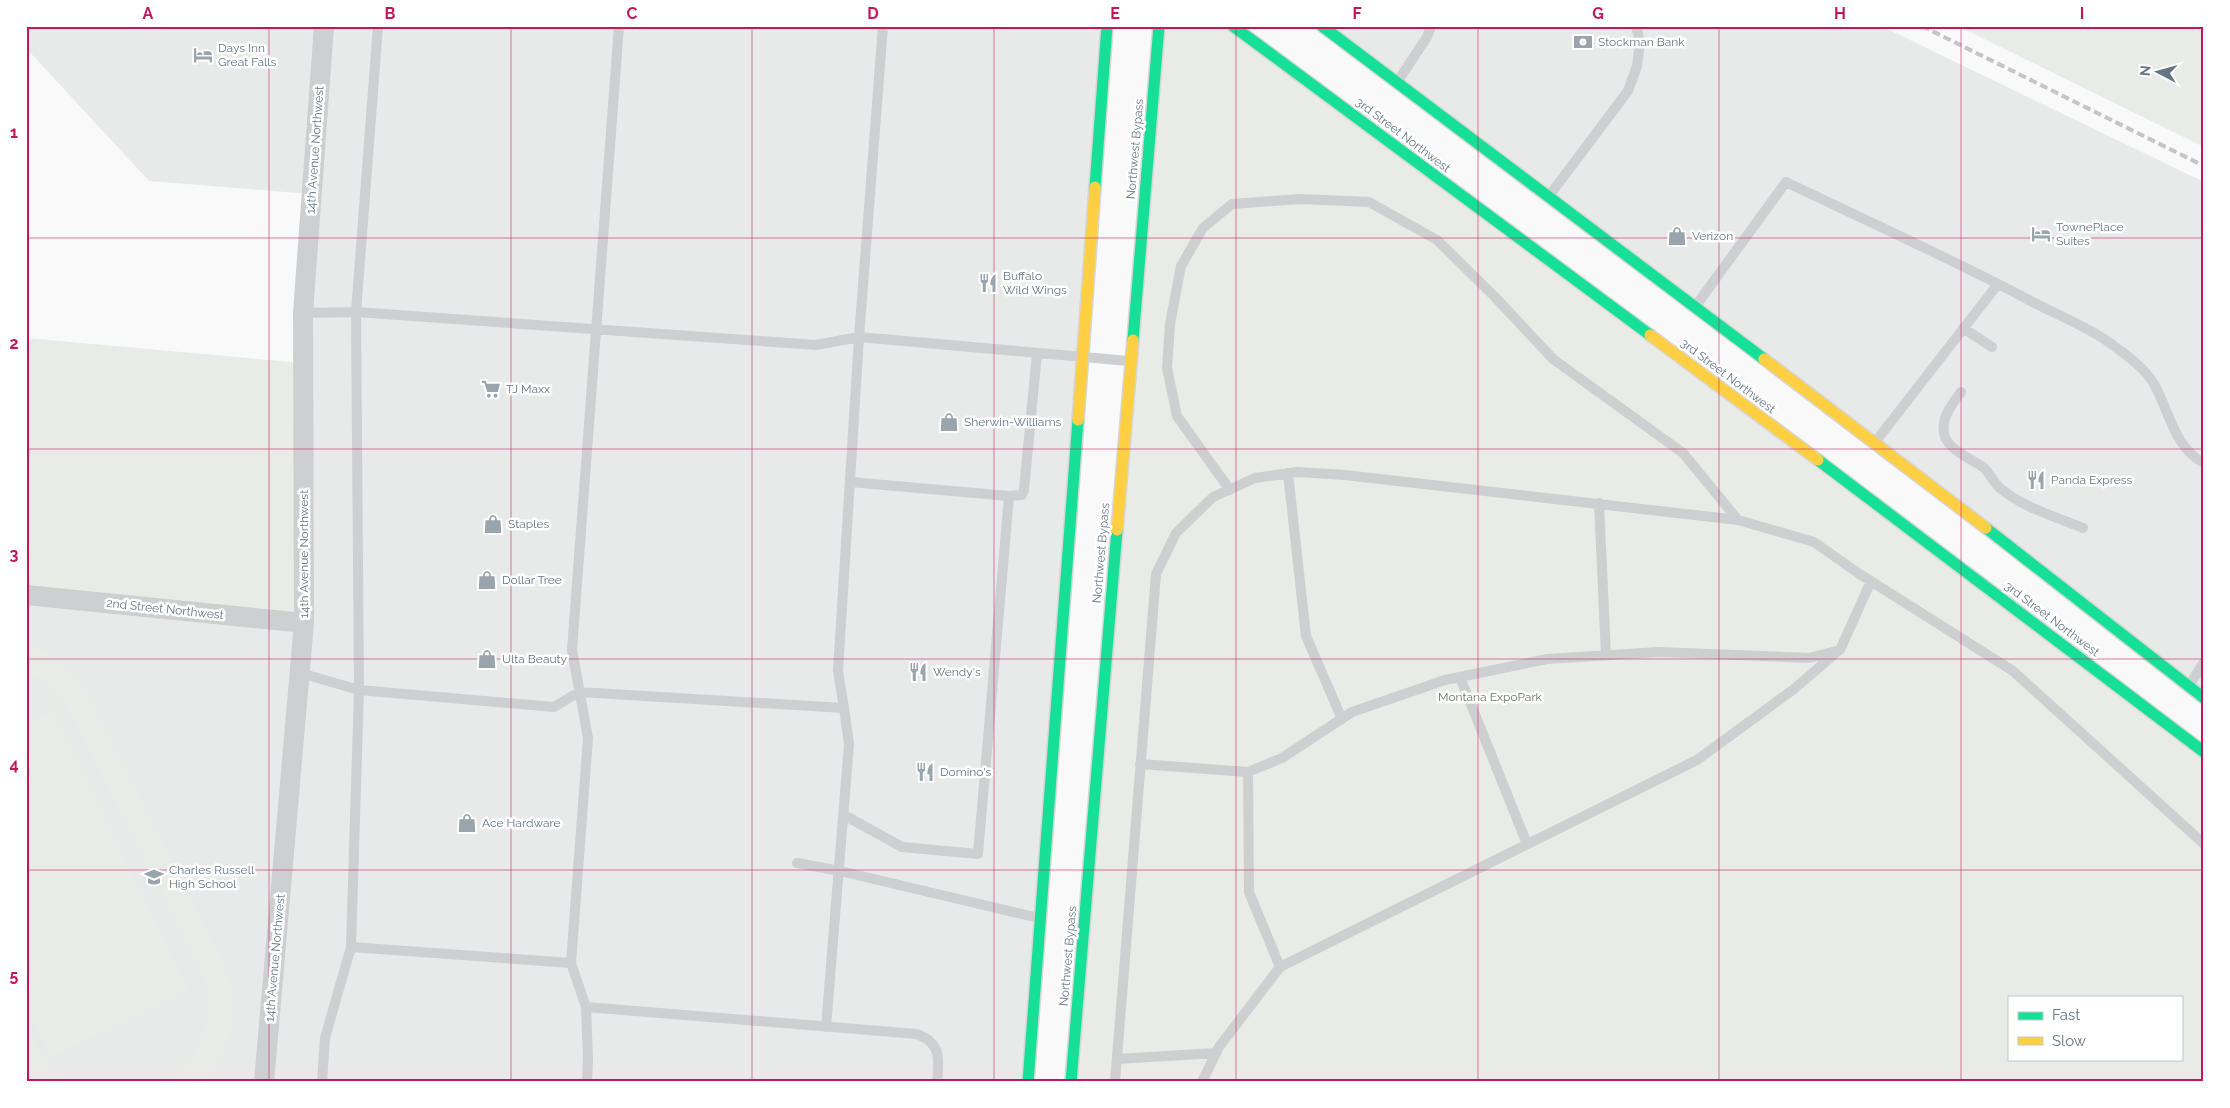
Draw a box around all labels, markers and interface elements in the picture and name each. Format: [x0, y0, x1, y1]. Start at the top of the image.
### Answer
text: A [143, 4, 154, 23]
text: B [385, 4, 396, 23]
text: C [627, 4, 638, 23]
text: D [867, 4, 879, 23]
text: E [1110, 4, 1120, 23]
text: F [1352, 4, 1362, 23]
text: G [1592, 4, 1604, 23]
text: H [1834, 4, 1846, 23]
text: I [2080, 4, 2084, 23]
bank icon: Stockman Bank [1572, 31, 1594, 53]
place label: Stockman Bank [1598, 35, 1685, 49]
place label: Days Inn Great Falls [218, 41, 277, 69]
hotel icon: Days Inn Great Falls [192, 44, 214, 66]
north arrow [2132, 48, 2182, 98]
text: N [2137, 64, 2154, 77]
street label: 14th Avenue Northwest [304, 85, 326, 215]
street label: 3rd Street Northwest [1353, 95, 1453, 175]
street label: Northwest Bypass [1124, 98, 1146, 200]
text: 1 [10, 123, 18, 142]
place label: TownePlace Suites [2056, 220, 2123, 248]
hotel icon: TownePlace Suites [2030, 223, 2052, 245]
shop icon: Verizon [1666, 225, 1688, 247]
place label: Verizon [1692, 229, 1733, 243]
place label: Buffalo Wild Wings [1003, 269, 1067, 297]
restaurant icon: Buffalo Wild Wings [977, 272, 999, 294]
text: 2 [9, 334, 19, 353]
street label: 3rd Street Northwest [1678, 336, 1778, 416]
supermarket icon: TJ Maxx [480, 378, 502, 400]
place label: TJ Maxx [506, 382, 550, 396]
shop icon: Sherwin-Williams [938, 411, 960, 433]
place label: Sherwin-Williams [964, 415, 1061, 429]
restaurant icon: Panda Express [2025, 469, 2047, 491]
place label: Panda Express [2051, 473, 2133, 487]
street label: 14th Avenue Northwest [297, 490, 311, 618]
street label: Northwest Bypass [1090, 502, 1112, 604]
shop icon: Staples [482, 513, 504, 535]
place label: Staples [508, 517, 549, 531]
text: 3 [10, 545, 19, 564]
shop icon: Dollar Tree [476, 569, 498, 591]
place label: Dollar Tree [502, 573, 562, 587]
street label: 3rd Street Northwest [2002, 579, 2102, 659]
street label: 2nd Street Northwest [106, 596, 224, 622]
shop icon: Ulta Beauty [476, 648, 498, 670]
place label: Ulta Beauty [502, 652, 568, 666]
restaurant icon: Wendy's [907, 661, 929, 683]
place label: Wendy's [933, 665, 981, 679]
park label: Montana ExpoPark [1438, 690, 1543, 704]
text: 4 [9, 755, 19, 774]
restaurant icon: Domino's [914, 761, 936, 783]
place label: Domino's [940, 765, 992, 779]
shop icon: Ace Hardware [456, 812, 478, 834]
place label: Ace Hardware [482, 816, 561, 830]
place label: Charles Russell High School [169, 863, 255, 891]
school or university icon: Charles Russell High School [143, 866, 165, 888]
street label: 14th Avenue Northwest [262, 893, 288, 1023]
street label: Northwest Bypass [1057, 905, 1079, 1007]
text: 5 [10, 966, 19, 985]
legend [2008, 996, 2182, 1060]
text: Fast [2052, 1006, 2080, 1024]
text: Slow [2052, 1032, 2086, 1050]

